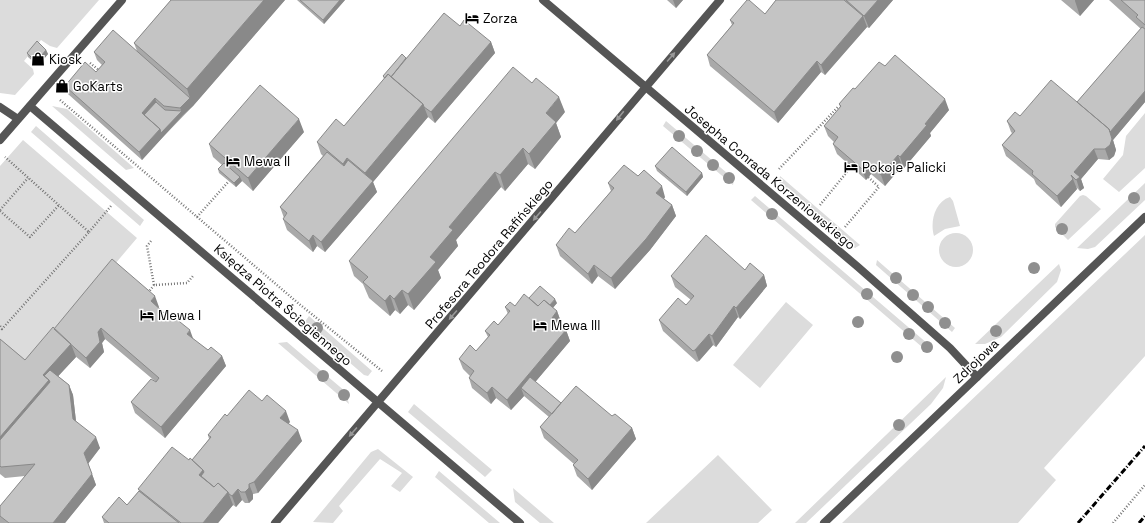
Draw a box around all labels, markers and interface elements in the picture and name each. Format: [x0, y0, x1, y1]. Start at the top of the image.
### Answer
hotel icon: Zorza [464, 10, 480, 26]
place label: Zorza [483, 10, 518, 27]
shop icon: Kiosk [30, 51, 46, 67]
place label: Kiosk [49, 51, 82, 68]
one-way arrow [667, 52, 676, 63]
shop icon: GoKarts [54, 78, 70, 94]
place label: GoKarts [73, 78, 123, 95]
street label: Josepha Conrada Korzeniowskiego [681, 100, 859, 254]
one-way arrow [616, 111, 625, 122]
hotel icon: Mewa II [225, 153, 241, 169]
place label: Mewa II [244, 153, 290, 170]
hotel icon: Pokoje Palicki [843, 159, 859, 175]
place label: Pokoje Palicki [862, 159, 946, 176]
street label: Profesora Teodora Rafińskiego [421, 176, 557, 332]
one-way arrow [532, 211, 541, 221]
street label: Księdza Piotra Ściegiennego [210, 240, 356, 370]
hotel icon: Mewa I [139, 307, 155, 323]
place label: Mewa I [158, 307, 201, 324]
one-way arrow [448, 310, 457, 320]
hotel icon: Mewa III [532, 317, 548, 333]
place label: Mewa III [551, 317, 600, 334]
street label: Zdrojowa [949, 335, 1003, 387]
one-way arrow [348, 427, 357, 438]

